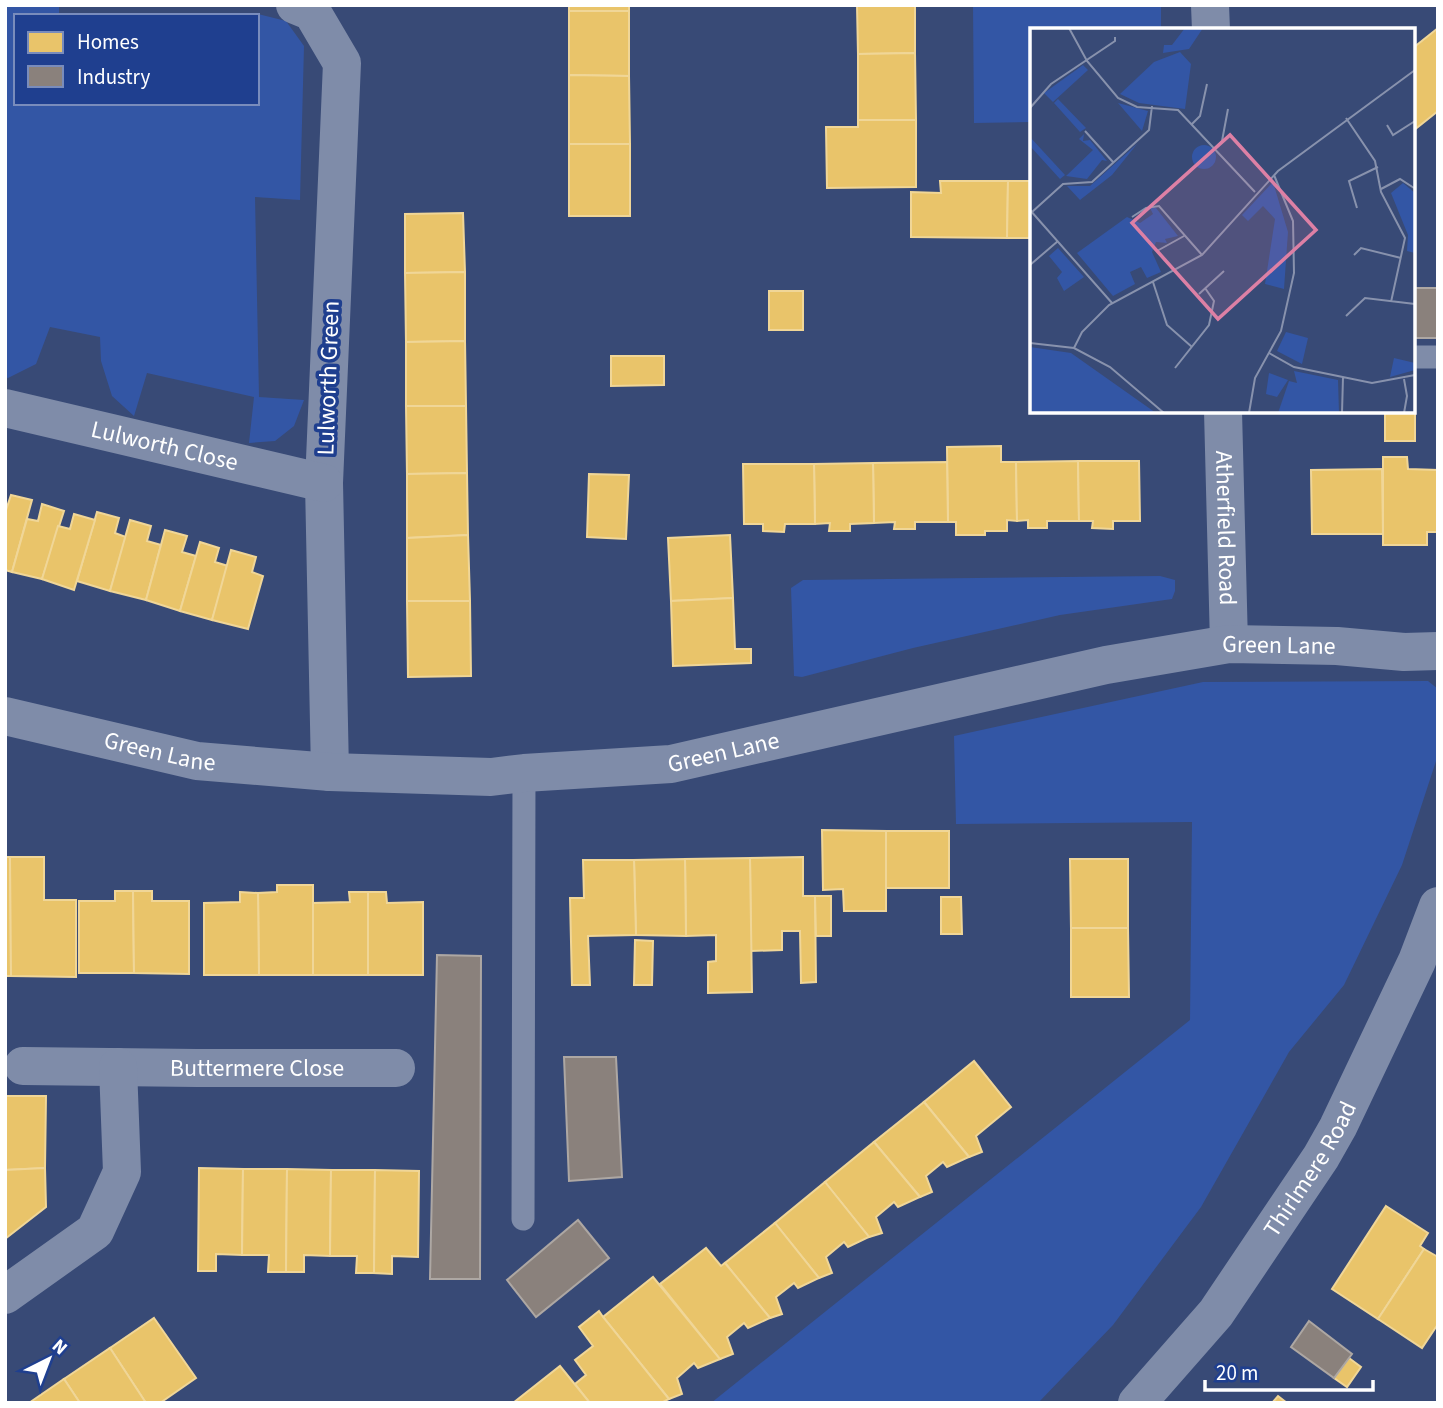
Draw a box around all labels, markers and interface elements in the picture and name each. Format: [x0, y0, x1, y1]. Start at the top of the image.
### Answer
legend [14, 14, 259, 105]
text: Homes [77, 27, 139, 57]
inset map [1030, 28, 1415, 413]
text: Industry [77, 62, 150, 92]
street label: Lulworth Green [308, 300, 349, 456]
street label: Lulworth Close [88, 412, 242, 480]
street label: Atherfield Road [1206, 450, 1245, 606]
street label: Green Lane [1222, 627, 1336, 664]
street label: Green Lane [100, 723, 217, 780]
street label: Green Lane [664, 723, 783, 782]
street label: Buttermere Close [170, 1051, 344, 1086]
street label: Thirlmere Road [1255, 1095, 1366, 1244]
north arrow [14, 1324, 84, 1394]
text: N [46, 1333, 73, 1362]
scale bar [1205, 1348, 1373, 1392]
text: 20 m [1216, 1358, 1258, 1388]

